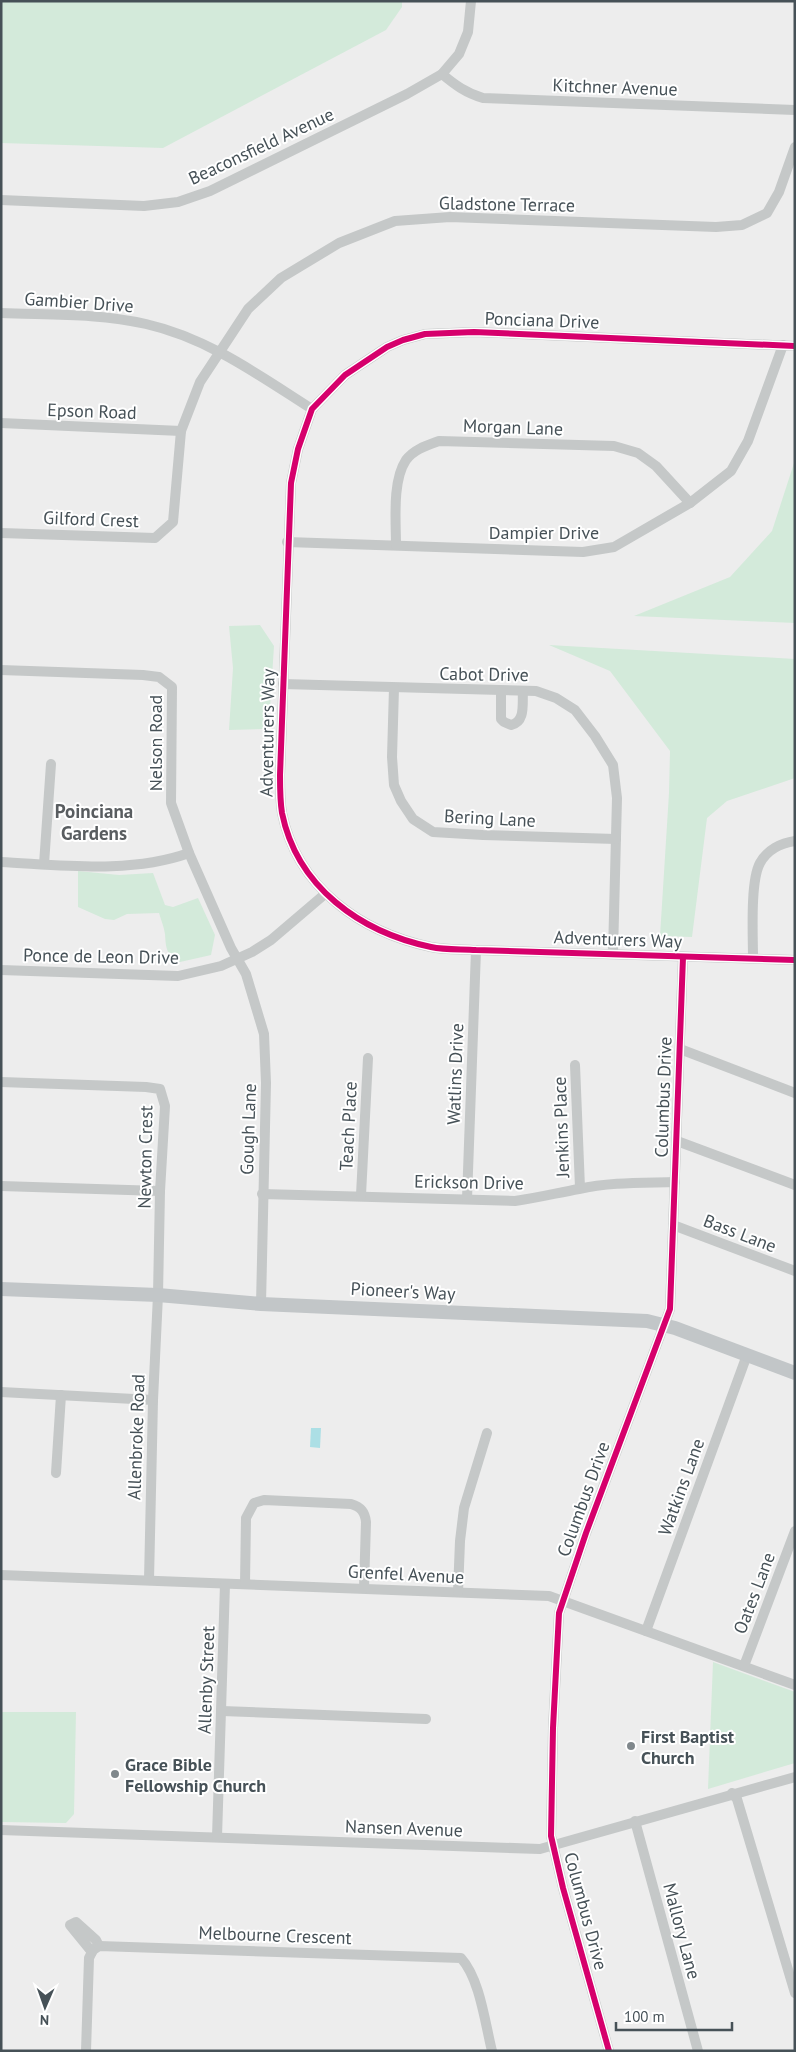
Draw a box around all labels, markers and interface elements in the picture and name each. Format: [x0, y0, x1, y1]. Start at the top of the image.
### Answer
street label: Kitchner Avenue [552, 73, 678, 101]
street label: Beaconsfield Avenue [185, 102, 337, 190]
street label: Gladstone Terrace [439, 191, 575, 217]
street label: Gambier Drive [24, 287, 134, 317]
street label: Ponciana Drive [484, 307, 600, 333]
street label: Epson Road [47, 398, 137, 424]
street label: Morgan Lane [463, 414, 563, 440]
street label: Gilford Crest [43, 506, 139, 532]
street label: Dampier Drive [489, 521, 599, 544]
street label: Cabot Drive [439, 662, 529, 686]
street label: Adventurers Way [254, 668, 280, 797]
street label: Nelson Road [144, 695, 167, 791]
district label: Poinciana Gardens [55, 799, 133, 845]
street label: Bering Lane [444, 804, 536, 832]
street label: Adventurers Way [553, 925, 683, 953]
street label: Ponce de Leon Drive [23, 943, 179, 969]
street label: Watlins Drive [442, 1023, 468, 1125]
street label: Columbus Drive [649, 1036, 677, 1158]
street label: Jenkins Place [548, 1076, 574, 1179]
street label: Teach Place [334, 1081, 362, 1171]
street label: Gough Lane [235, 1083, 261, 1175]
street label: Newton Crest [133, 1105, 157, 1209]
street label: Erickson Drive [414, 1170, 524, 1194]
street label: Bass Lane [700, 1209, 780, 1257]
street label: Pioneer's Way [350, 1277, 457, 1305]
street label: Allenbroke Road [122, 1374, 150, 1500]
street label: Watkins Lane [653, 1435, 709, 1539]
street label: Columbus Drive [551, 1438, 615, 1560]
street label: Oates Lane [728, 1549, 780, 1637]
street label: Grenfel Avenue [347, 1559, 465, 1589]
street label: Allenby Street [193, 1626, 219, 1734]
place label: First Baptist Church [641, 1725, 735, 1769]
marker: First Baptist Church [625, 1740, 637, 1752]
place label: Grace Bible Fellowship Church [125, 1753, 266, 1797]
marker: Grace Bible Fellowship Church [109, 1768, 121, 1780]
street label: Nansen Avenue [345, 1814, 463, 1842]
street label: Columbus Drive [559, 1850, 613, 1972]
street label: Mallory Lane [658, 1880, 706, 1982]
street label: Melbourne Crescent [198, 1921, 352, 1949]
north arrow [20, 1982, 70, 2032]
scale bar [616, 2000, 732, 2032]
text: 100 m [624, 2007, 665, 2026]
text: N [40, 2011, 49, 2029]

